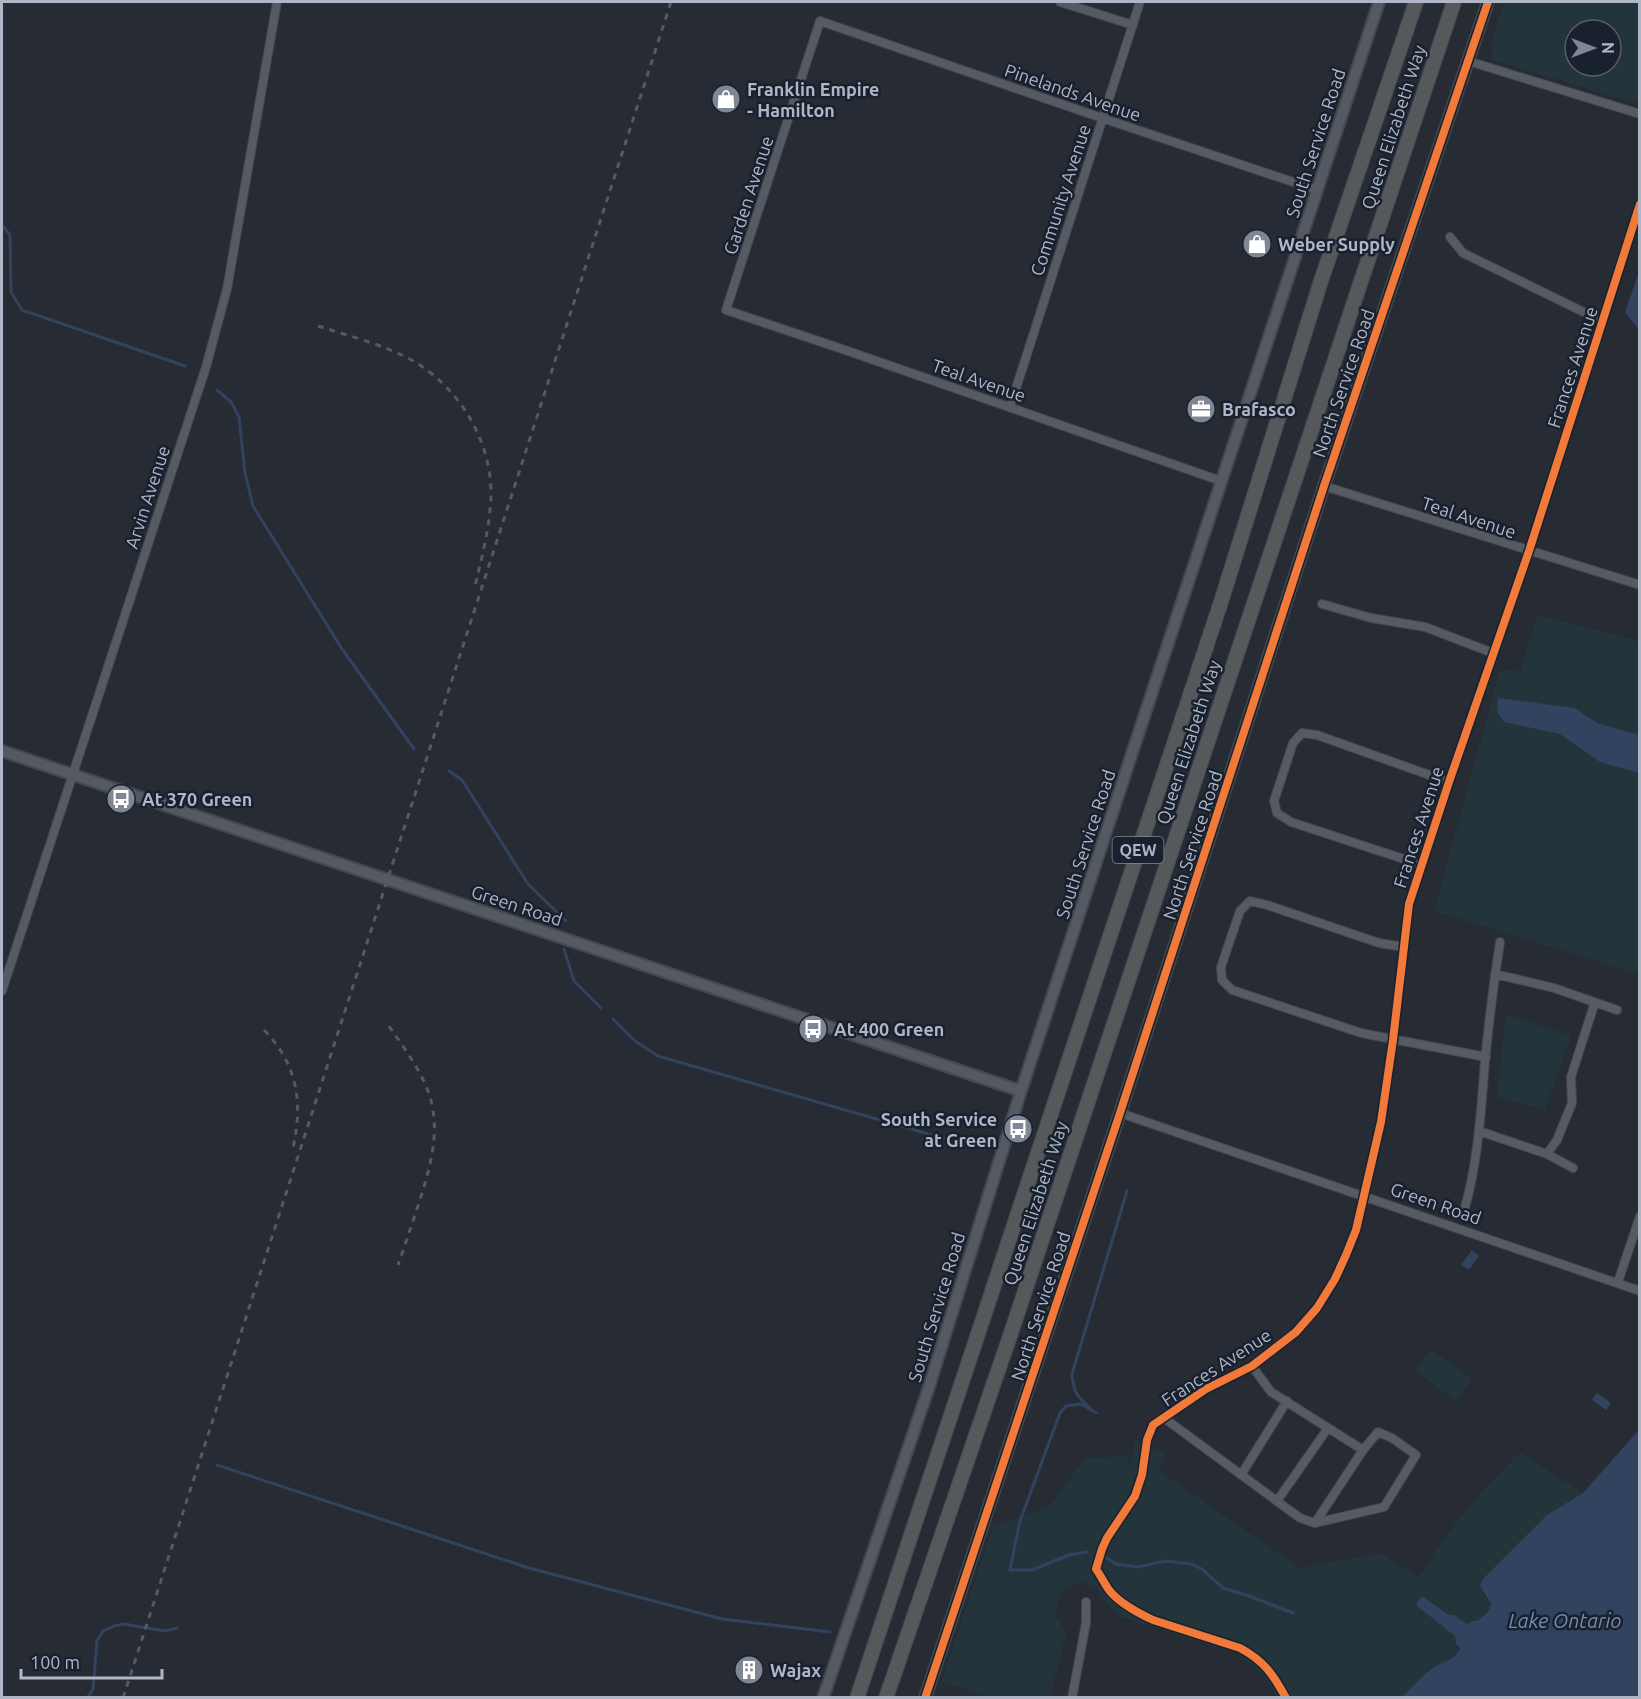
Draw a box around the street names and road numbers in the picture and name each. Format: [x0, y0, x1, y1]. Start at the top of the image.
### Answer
street label: Queen Elizabeth Way [1357, 42, 1430, 212]
street label: Pinelands Avenue [1002, 59, 1144, 125]
street label: South Service Road [1281, 66, 1349, 220]
street label: Community Avenue [1026, 122, 1094, 278]
street label: Garden Avenue [719, 133, 777, 257]
street label: Frances Avenue [1543, 304, 1601, 430]
street label: North Service Road [1308, 306, 1378, 460]
street label: Teal Avenue [930, 355, 1028, 405]
street label: Arvin Avenue [121, 443, 173, 551]
street label: Teal Avenue [1419, 492, 1519, 542]
street label: Queen Elizabeth Way [1152, 657, 1225, 827]
street label: Frances Avenue [1389, 764, 1447, 890]
street label: South Service Road [1051, 767, 1119, 921]
street label: North Service Road [1158, 768, 1226, 922]
road number: QEW [1112, 837, 1164, 863]
street label: Green Road [469, 881, 565, 929]
street label: Queen Elizabeth Way [999, 1118, 1072, 1288]
street label: Green Road [1388, 1178, 1484, 1228]
street label: North Service Road [1006, 1229, 1074, 1383]
street label: South Service Road [904, 1230, 968, 1384]
street label: Frances Avenue [1158, 1324, 1274, 1410]

